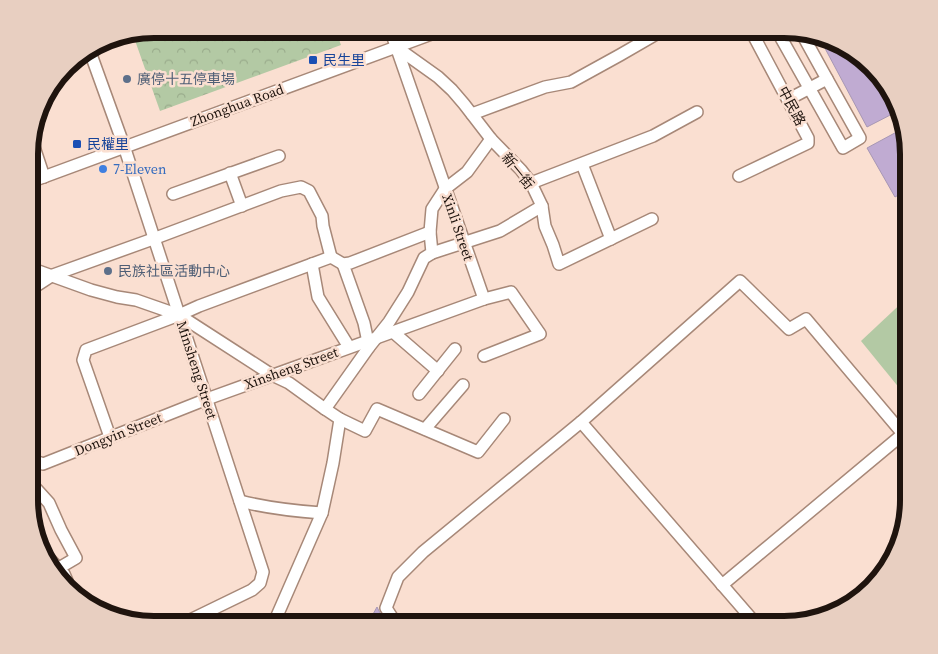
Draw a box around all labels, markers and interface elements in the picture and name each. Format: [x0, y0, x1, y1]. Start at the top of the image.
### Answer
place label: 民生里 [323, 50, 365, 70]
marker: 民生里 [307, 54, 319, 66]
place label: 廣停十五停車場 [137, 69, 235, 89]
marker: 廣停十五停車場 [121, 73, 133, 85]
street label: Zhonghua Road [188, 79, 287, 131]
street label: 中民路 [773, 83, 811, 129]
place label: 民權里 [87, 134, 129, 154]
marker: 民權里 [71, 138, 83, 150]
street label: 新一街 [497, 148, 539, 194]
place label: 7-Eleven [113, 159, 167, 179]
marker: 7-Eleven [97, 163, 109, 175]
street label: Xinli Street [437, 191, 479, 264]
place label: 民族社區活動中心 [118, 261, 230, 281]
marker: 民族社區活動中心 [102, 265, 114, 277]
street label: Minsheng Street [172, 318, 222, 422]
street label: Xinsheng Street [241, 342, 341, 394]
street label: Dongyin Street [71, 407, 165, 461]

